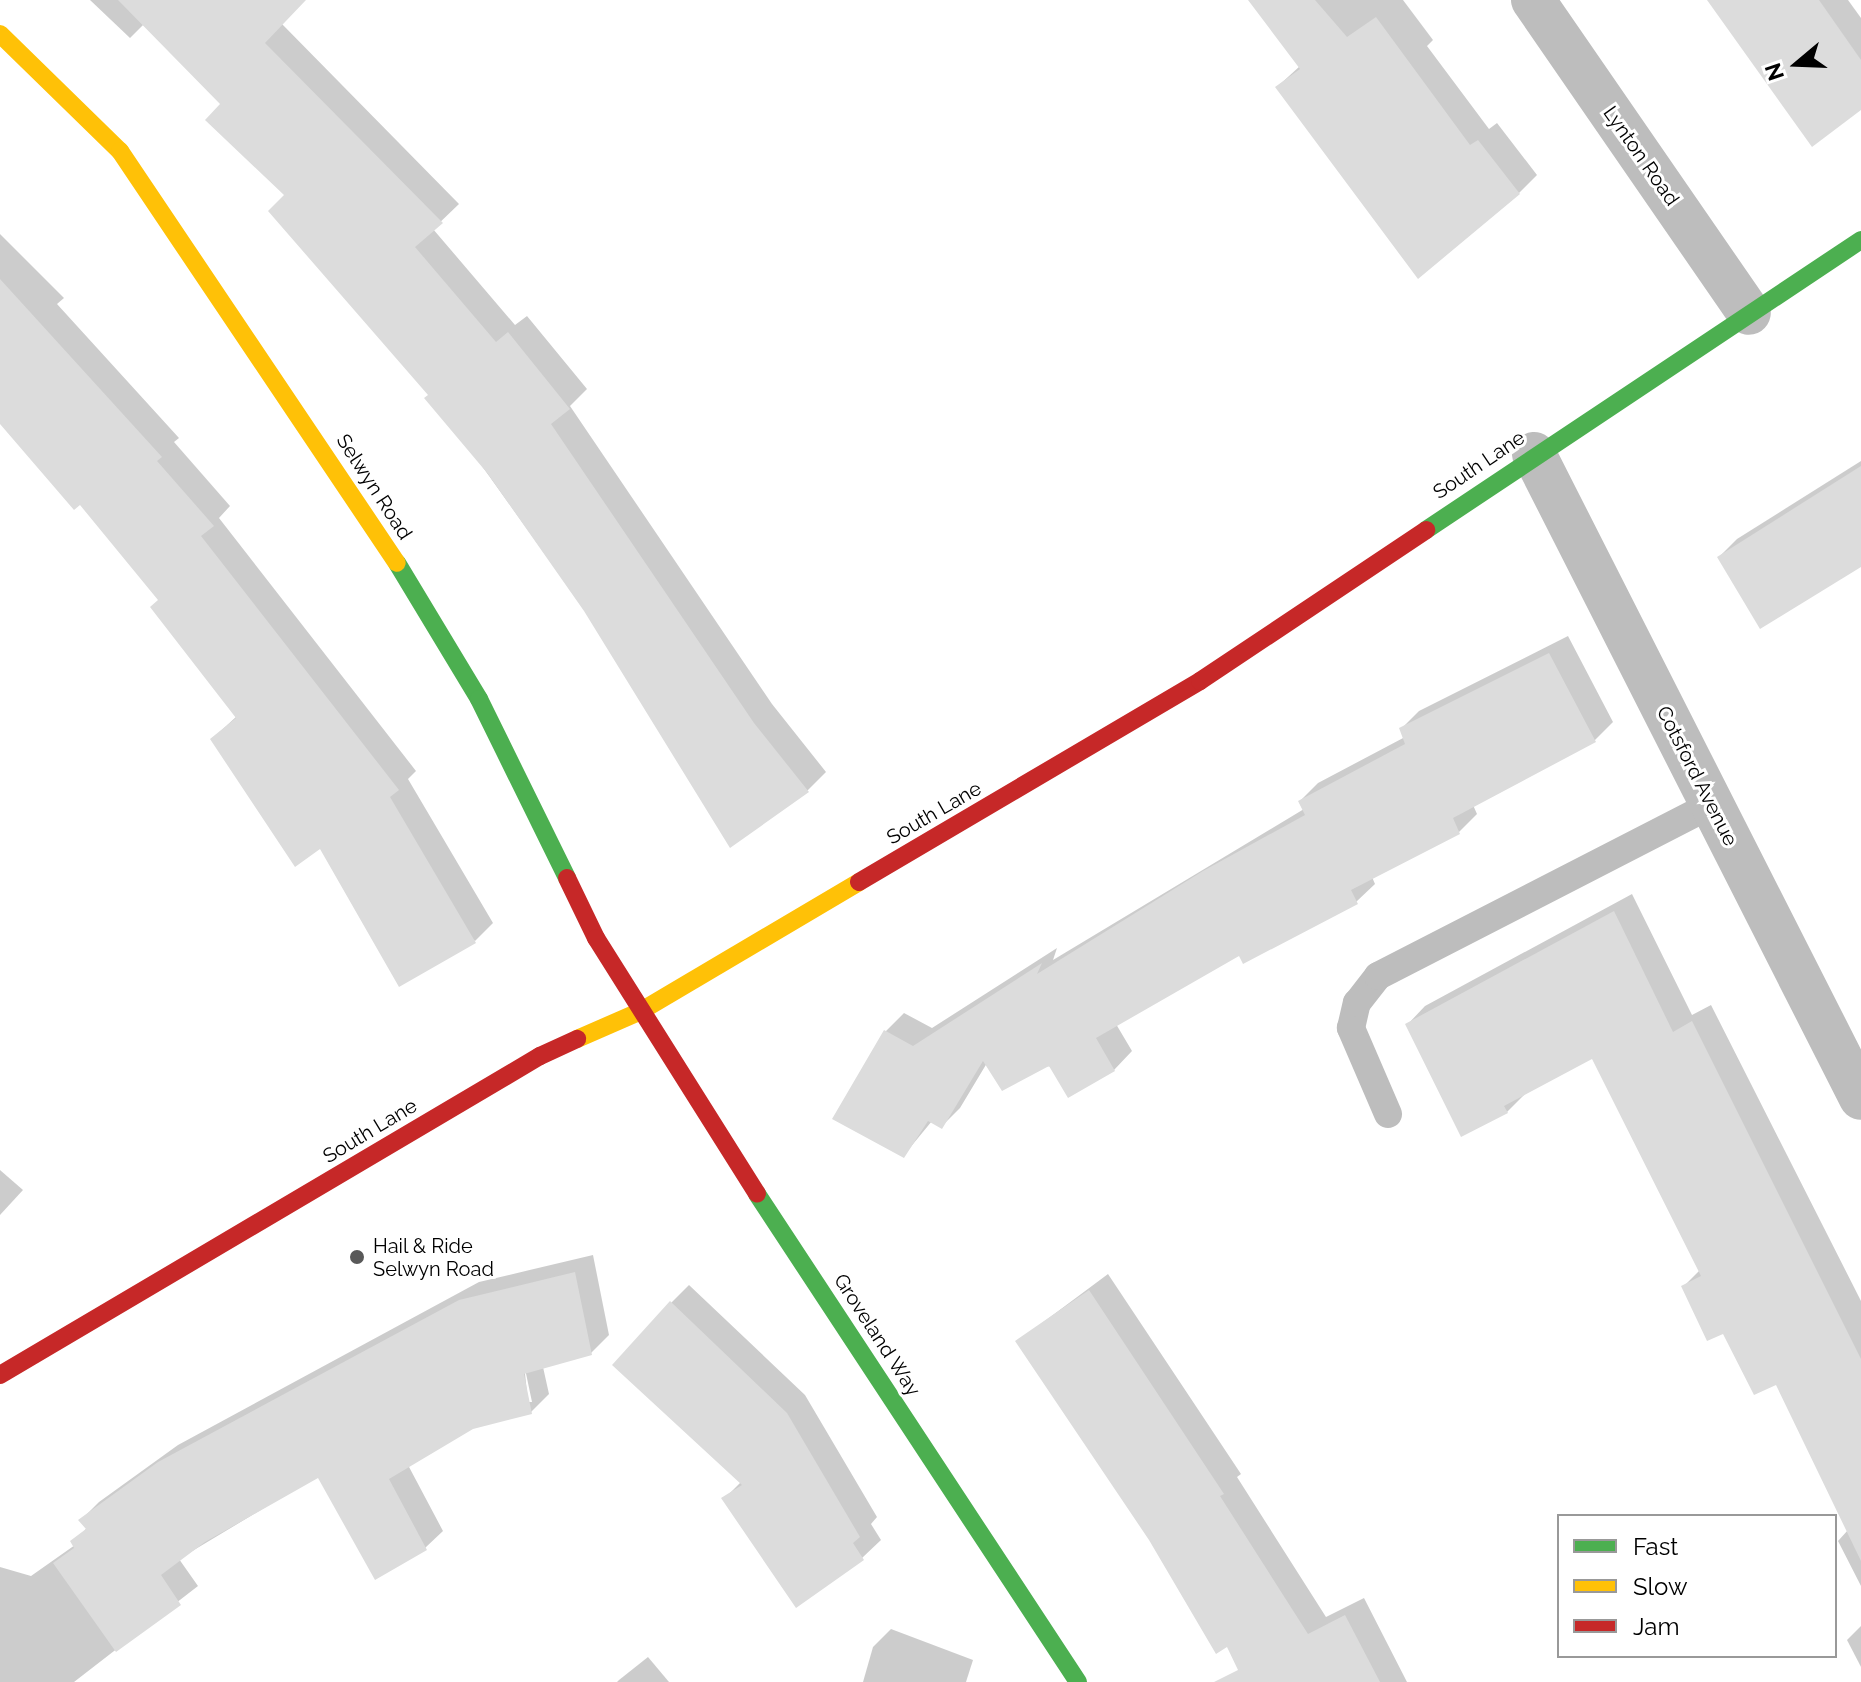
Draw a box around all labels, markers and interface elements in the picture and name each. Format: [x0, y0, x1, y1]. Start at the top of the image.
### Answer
north arrow [1757, 24, 1837, 104]
text: N [1759, 60, 1789, 84]
street label: Lynton Road [1598, 102, 1684, 210]
street label: South Lane [1429, 426, 1529, 504]
street label: Selwyn Road [331, 430, 417, 544]
street label: Cotsford Avenue [1651, 702, 1743, 850]
street label: South Lane [882, 776, 986, 850]
street label: South Lane [319, 1094, 421, 1168]
place label: Hail & Ride Selwyn Road [373, 1234, 494, 1281]
marker: Hail & Ride Selwyn Road [348, 1248, 366, 1266]
street label: Groveland Way [828, 1269, 926, 1401]
legend [1557, 1514, 1837, 1658]
text: Fast [1633, 1532, 1678, 1561]
text: Slow [1633, 1572, 1687, 1601]
text: Jam [1633, 1612, 1679, 1641]

